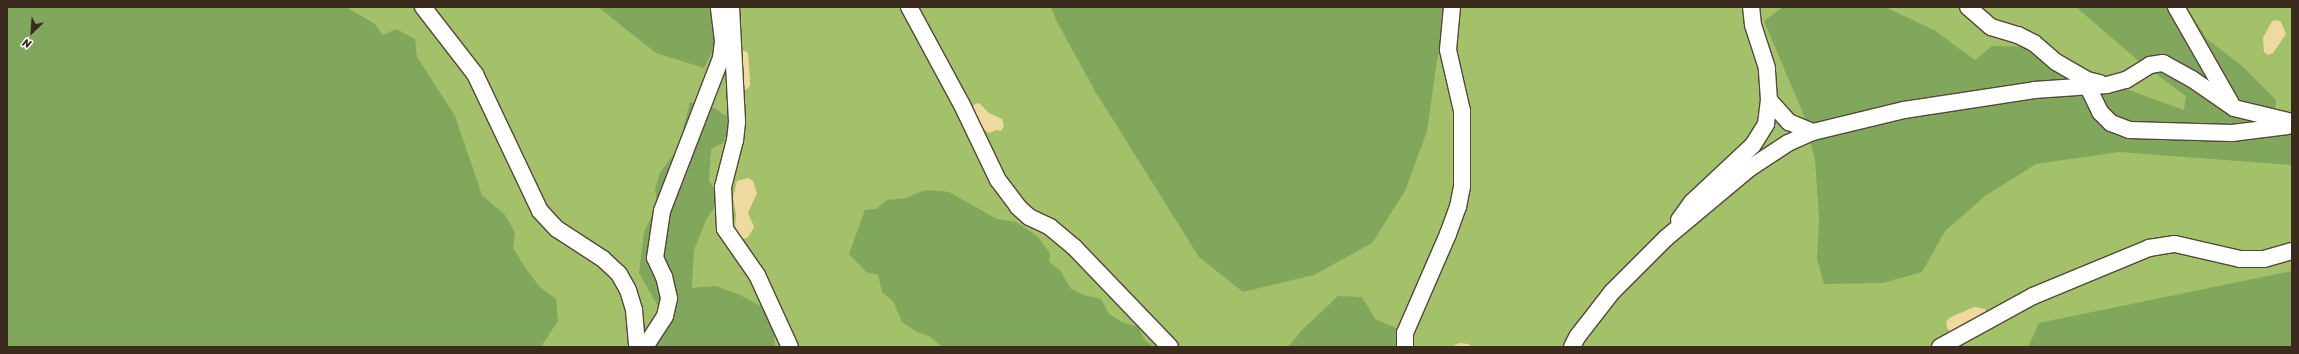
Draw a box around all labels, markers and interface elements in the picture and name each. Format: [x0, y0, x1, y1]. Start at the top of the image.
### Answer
north arrow [12, 12, 52, 52]
text: N [19, 33, 34, 54]

